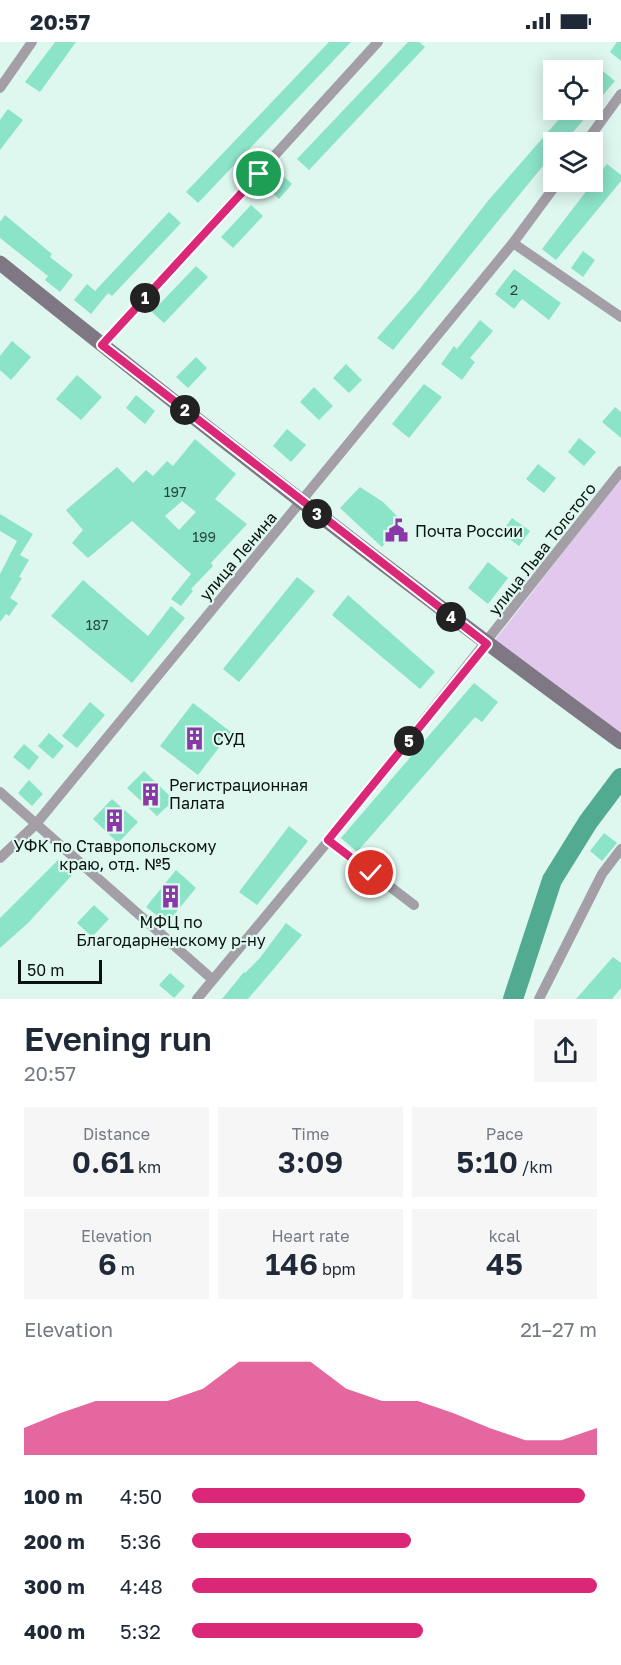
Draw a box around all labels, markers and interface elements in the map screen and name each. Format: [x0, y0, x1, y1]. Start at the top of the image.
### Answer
text: 20:57 [30, 8, 90, 35]
map controls [543, 60, 603, 192]
button: locate [543, 60, 603, 120]
button: layers [543, 132, 603, 192]
pin [233, 148, 284, 199]
icon: arrive [242, 157, 275, 190]
house number: 2 [510, 281, 518, 298]
pin: 1 [130, 283, 160, 313]
text: 1 [141, 288, 149, 308]
pin: 2 [170, 395, 200, 425]
text: 2 [180, 400, 190, 420]
street label: улица Льва Толстого [484, 479, 600, 619]
house number: 197 [164, 483, 186, 500]
pin: 3 [302, 499, 332, 529]
text: 3 [312, 504, 322, 524]
street label: улица Ленина [195, 507, 281, 605]
public building icon: Почта России [384, 518, 410, 544]
place label: Почта России [415, 521, 523, 541]
house number: 199 [192, 528, 216, 545]
pin: 4 [436, 602, 466, 632]
text: 4 [446, 607, 456, 627]
house number: 187 [86, 616, 108, 633]
building icon: СУД [182, 726, 208, 752]
pin: 5 [394, 726, 424, 756]
place label: СУД [213, 729, 245, 749]
text: 5 [404, 731, 414, 751]
place label: Регистрационная Палата [169, 775, 308, 813]
building icon: Регистрационная Палата [138, 781, 164, 807]
building icon: УФК по Ставропольскому краю, отд. №5 [102, 808, 128, 834]
place label: УФК по Ставропольскому краю, отд. №5 [14, 836, 217, 874]
pin [345, 847, 396, 898]
icon: check [354, 856, 387, 889]
building icon: МФЦ по Благодарненскому р-ну [158, 884, 184, 910]
place label: МФЦ по Благодарненскому р-ну [76, 912, 266, 950]
scale bar [18, 957, 102, 984]
text: 50 m [27, 960, 64, 980]
text: Evening run [24, 1019, 212, 1058]
button: share [534, 1019, 597, 1082]
text: 20:57 [24, 1061, 76, 1085]
text: Distance [83, 1124, 150, 1144]
text: Time [292, 1124, 329, 1144]
text: Pace [486, 1124, 523, 1144]
text: 0.61 [72, 1144, 134, 1180]
text: 3:09 [278, 1144, 343, 1180]
text: 5:10 [456, 1144, 518, 1180]
text: km [134, 1157, 161, 1177]
text: /km [518, 1157, 553, 1177]
text: Elevation [81, 1226, 152, 1246]
text: Heart rate [271, 1226, 350, 1246]
text: kcal [489, 1226, 520, 1246]
text: 6 [98, 1246, 117, 1282]
text: 146 [265, 1246, 318, 1282]
text: 45 [486, 1246, 523, 1282]
text: m [117, 1259, 135, 1279]
text: bpm [318, 1259, 356, 1279]
text: Elevation [24, 1317, 113, 1341]
text: 21–27 m [520, 1317, 597, 1341]
text: 100 m [24, 1484, 83, 1508]
text: 4:50 [120, 1484, 162, 1508]
text: 200 m [24, 1529, 85, 1553]
text: 5:36 [120, 1529, 161, 1553]
text: 300 m [24, 1574, 85, 1598]
text: 4:48 [120, 1574, 163, 1598]
text: 400 m [24, 1619, 85, 1643]
text: 5:32 [120, 1619, 161, 1643]

